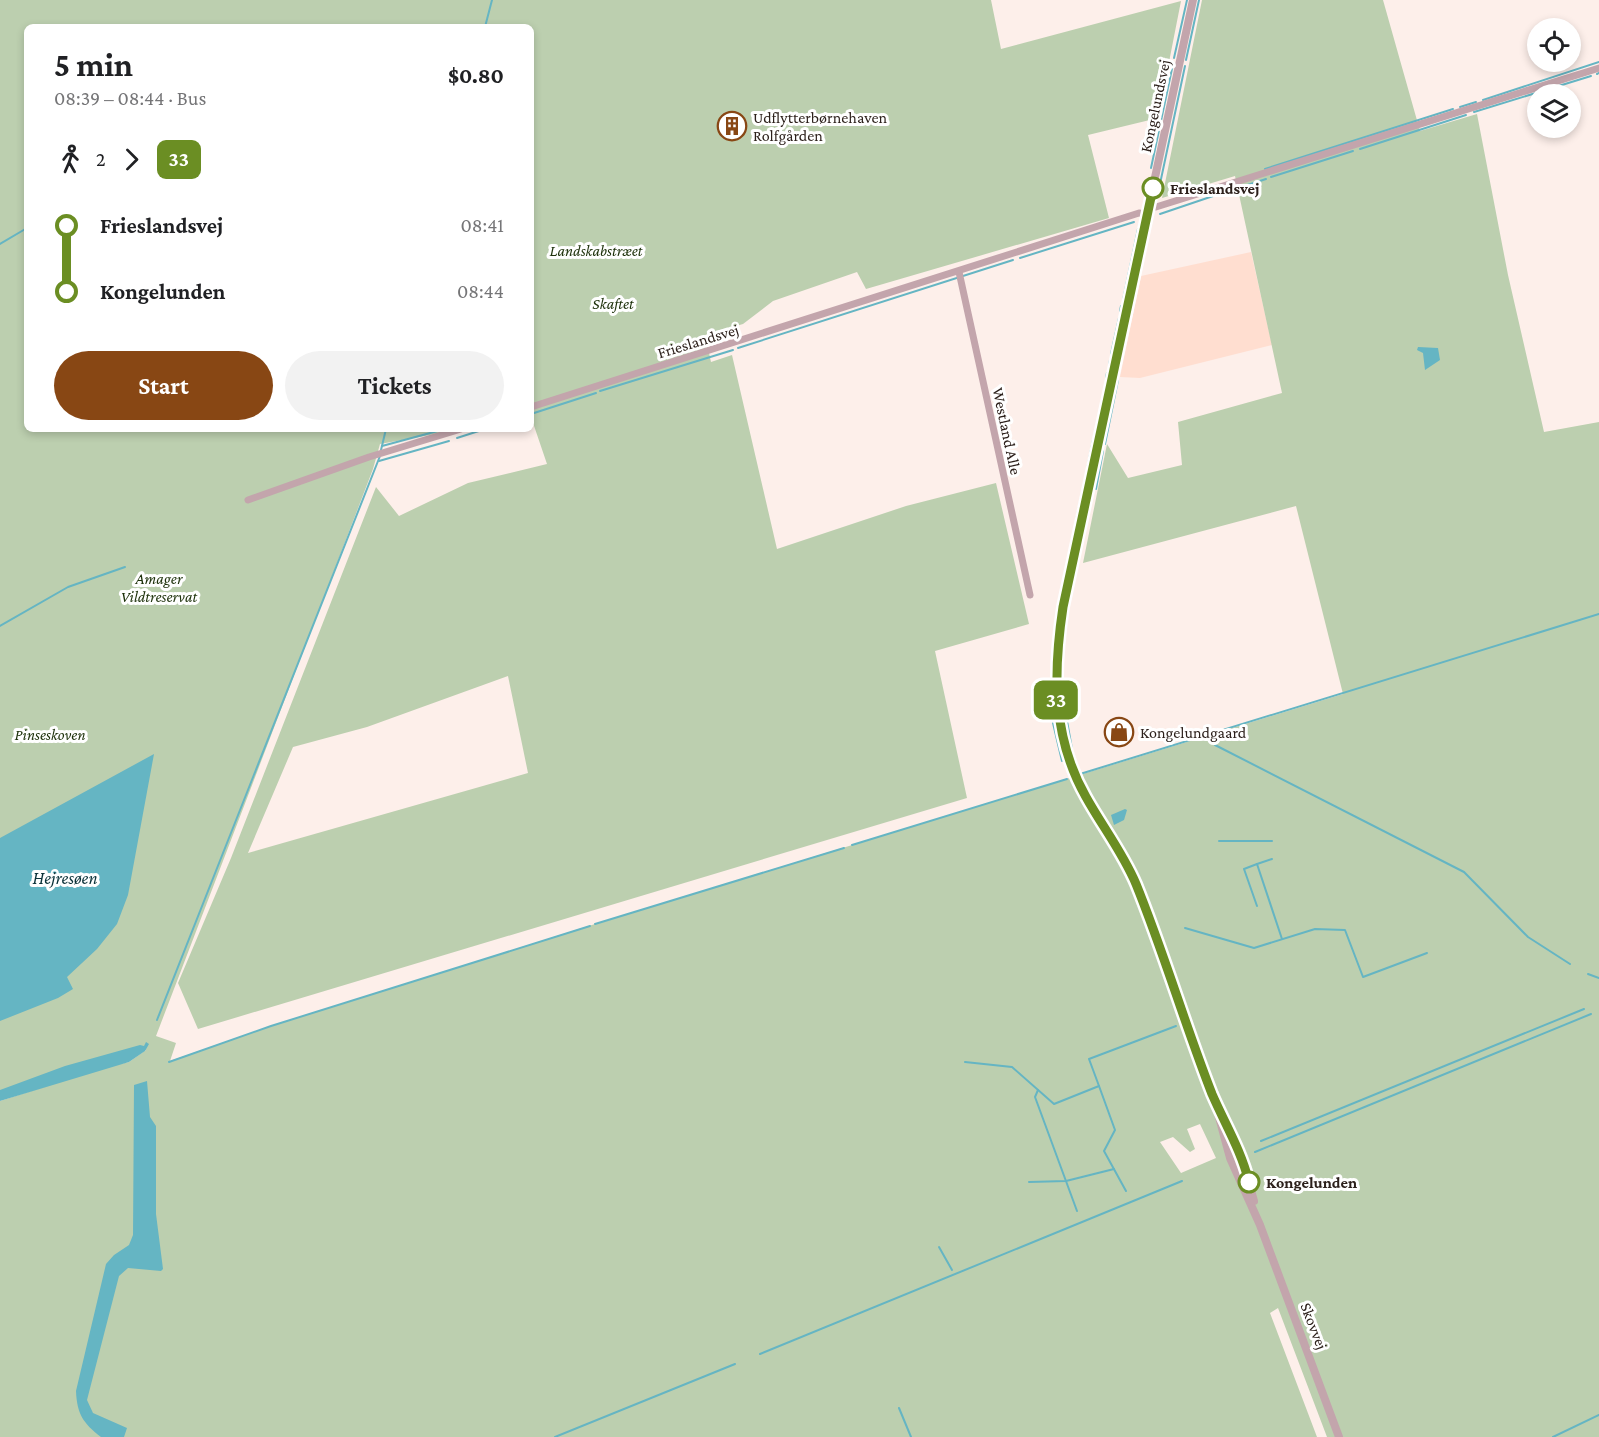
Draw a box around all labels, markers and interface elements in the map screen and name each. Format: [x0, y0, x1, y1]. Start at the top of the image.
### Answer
map controls [1527, 18, 1581, 138]
button: locate [1527, 18, 1581, 72]
text: 5 min [54, 46, 133, 83]
street label: Kongelundsvej [1137, 58, 1174, 154]
text: $0.80 [448, 63, 504, 88]
button: layers [1527, 84, 1581, 138]
text: 08:39 – 08:44 · Bus [54, 87, 206, 109]
place label: Udflytterbørnehaven Rolfgården [753, 109, 888, 145]
building icon: Udflytterbørnehaven Rolfgården [716, 110, 748, 142]
icon: walk [54, 143, 87, 176]
icon: forward [115, 143, 148, 176]
text: 33 [169, 147, 189, 171]
text: 2 [96, 148, 106, 170]
marker: Frieslandsvej [1142, 177, 1164, 199]
place label: Frieslandsvej [1170, 180, 1260, 198]
text: Frieslandsvej [100, 213, 223, 238]
text: 08:41 [461, 214, 504, 236]
park label: Landskabstræet [549, 242, 643, 259]
text: Kongelunden [100, 279, 225, 304]
text: 08:44 [457, 280, 504, 302]
park label: Skaftet [592, 295, 634, 313]
street label: Frieslandsvej [655, 321, 741, 362]
button: Start [54, 351, 273, 420]
button: Tickets [285, 351, 504, 420]
street label: Westland Alle [989, 386, 1025, 476]
park label: Amager Vildtreservat [121, 570, 198, 605]
line badge: 33 [1029, 680, 1083, 720]
text: 33 [1046, 688, 1066, 712]
shop icon: Kongelundgaard [1103, 716, 1135, 748]
place label: Kongelundgaard [1140, 724, 1247, 742]
park label: Pinseskoven [15, 726, 85, 743]
water label: Hejresøen [32, 868, 98, 889]
marker: Kongelunden [1238, 1171, 1260, 1193]
place label: Kongelunden [1266, 1174, 1357, 1191]
street label: Skovvej [1296, 1300, 1331, 1352]

